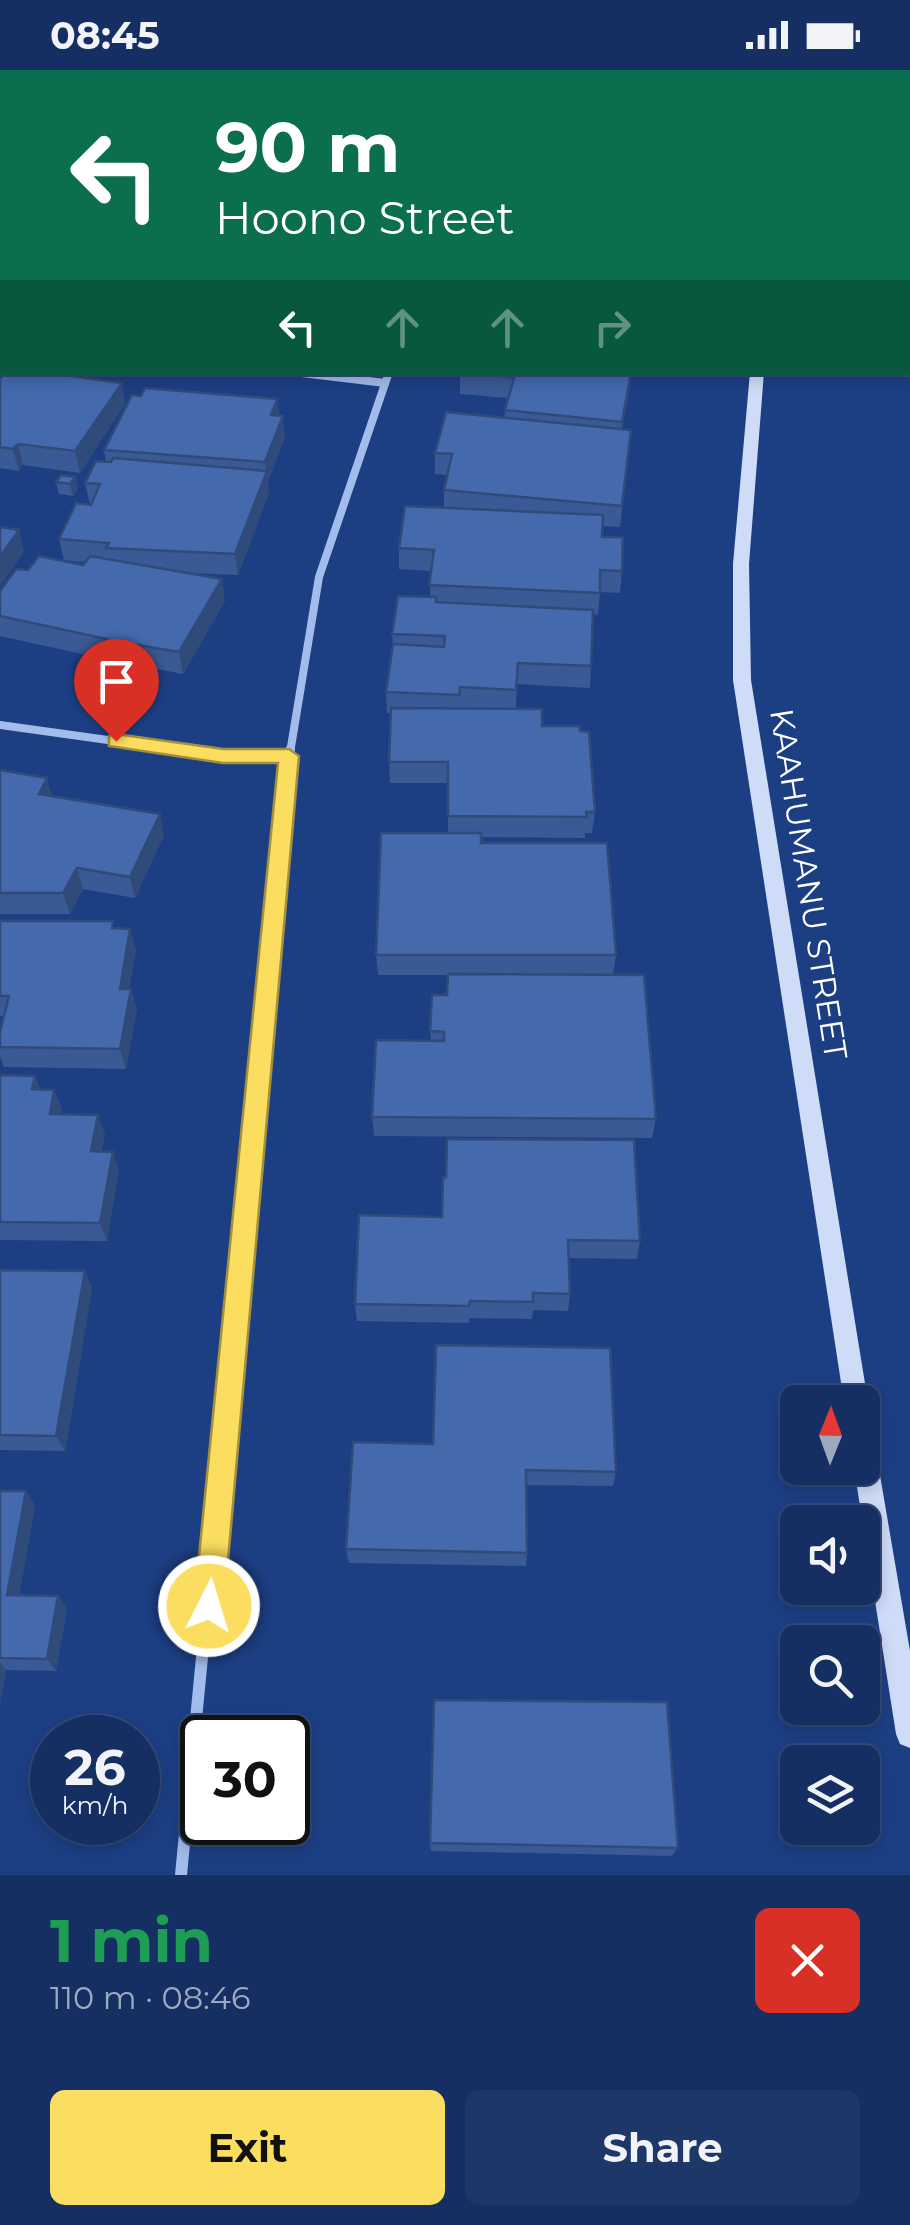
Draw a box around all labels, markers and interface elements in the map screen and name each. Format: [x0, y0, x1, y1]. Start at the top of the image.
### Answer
text: 08:45 [50, 12, 160, 59]
text: 90 m [215, 104, 400, 190]
icon: left [50, 110, 180, 240]
text: Hoono Street [215, 190, 515, 245]
icon: left [270, 300, 325, 355]
icon: ahead [375, 300, 430, 355]
icon: ahead [480, 300, 535, 355]
icon: right [585, 300, 640, 355]
pin [74, 639, 159, 742]
icon: arrive [89, 654, 144, 709]
street label: KAAHUMANU STREET [762, 706, 856, 1063]
north arrow [780, 1385, 880, 1485]
map controls [780, 1385, 880, 1845]
button: sound [780, 1505, 880, 1605]
position arrow [157, 1554, 261, 1658]
button: search [780, 1625, 880, 1725]
speed limit sign: 30 [180, 1715, 310, 1845]
text: 26 [64, 1737, 126, 1798]
button: layers [780, 1745, 880, 1845]
text: km/h [62, 1790, 128, 1820]
text: 1 min [50, 1904, 213, 1977]
button: close [755, 1908, 860, 2013]
text: 110 m · 08:46 [50, 1978, 250, 2017]
button: Exit [50, 2090, 445, 2205]
button: Share [465, 2090, 860, 2205]

